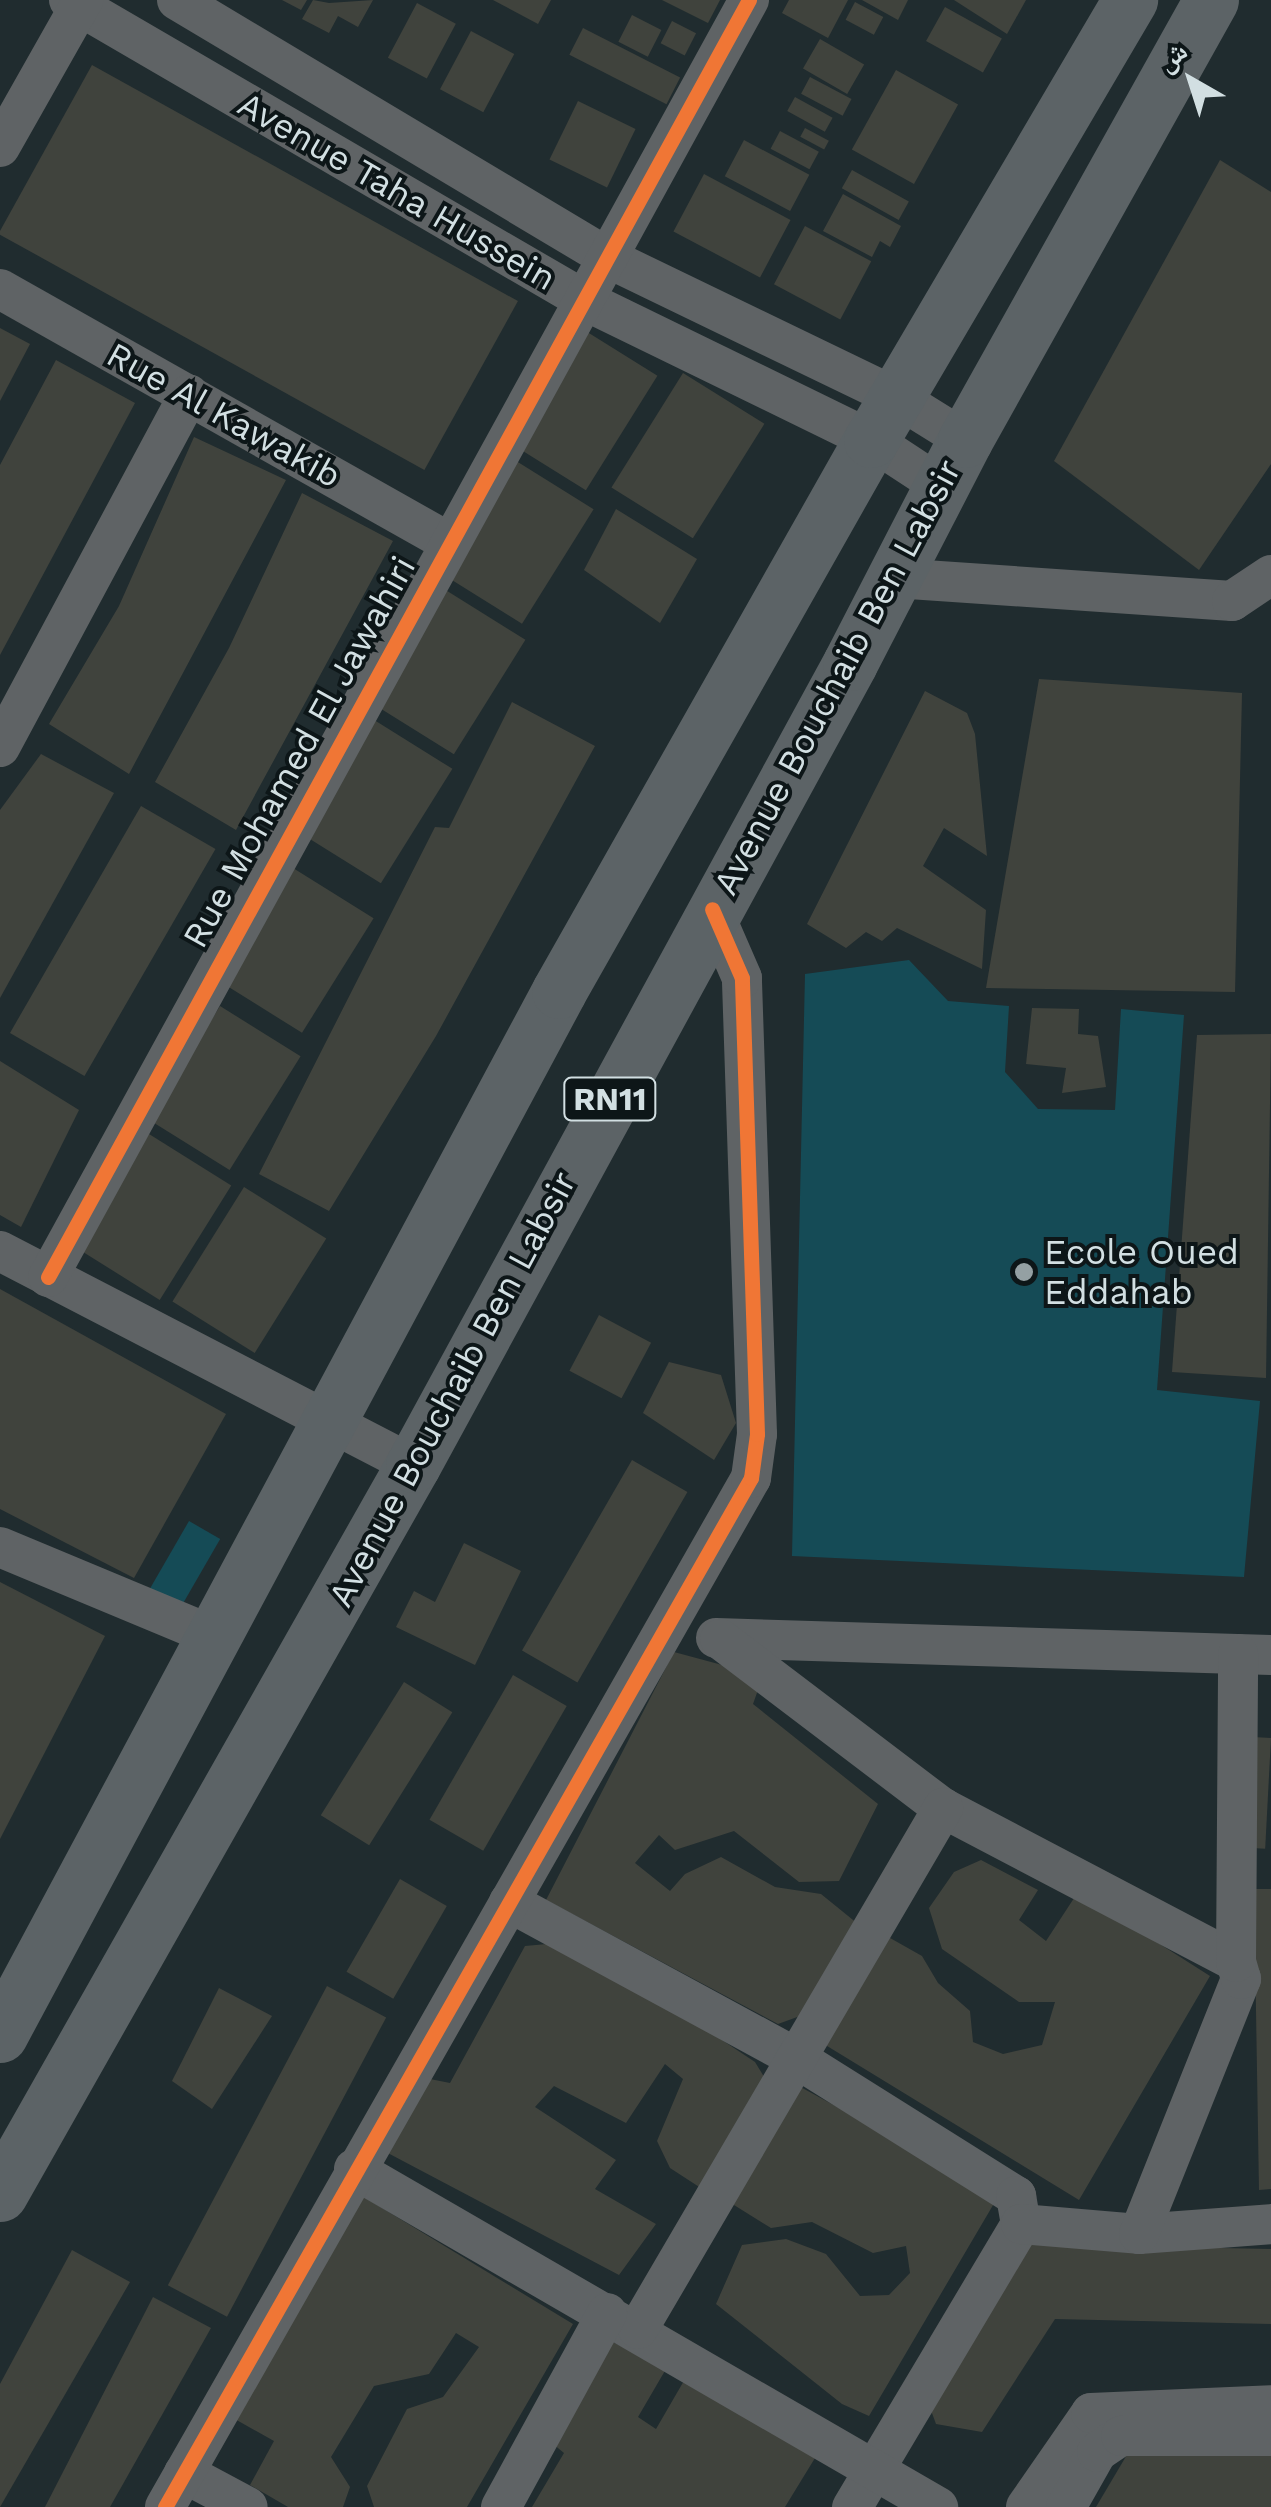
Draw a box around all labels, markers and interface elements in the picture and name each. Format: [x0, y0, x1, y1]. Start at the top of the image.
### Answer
north arrow [1141, 30, 1241, 130]
text: ش [1150, 34, 1194, 78]
street label: Avenue Taha Hussein [230, 82, 564, 300]
street label: Rue Al Kawakib [98, 333, 350, 497]
street label: Avenue Bouchaib Ben Labsir [704, 452, 970, 902]
street label: Rue Mohamed El Jawahiri [173, 548, 425, 956]
road number: RN11 [562, 1072, 658, 1126]
street label: Avenue Bouchaib Ben Labsir [319, 1164, 585, 1614]
place label: Ecole Oued Eddahab [1044, 1231, 1239, 1313]
marker: Ecole Oued Eddahab [1013, 1261, 1035, 1283]

